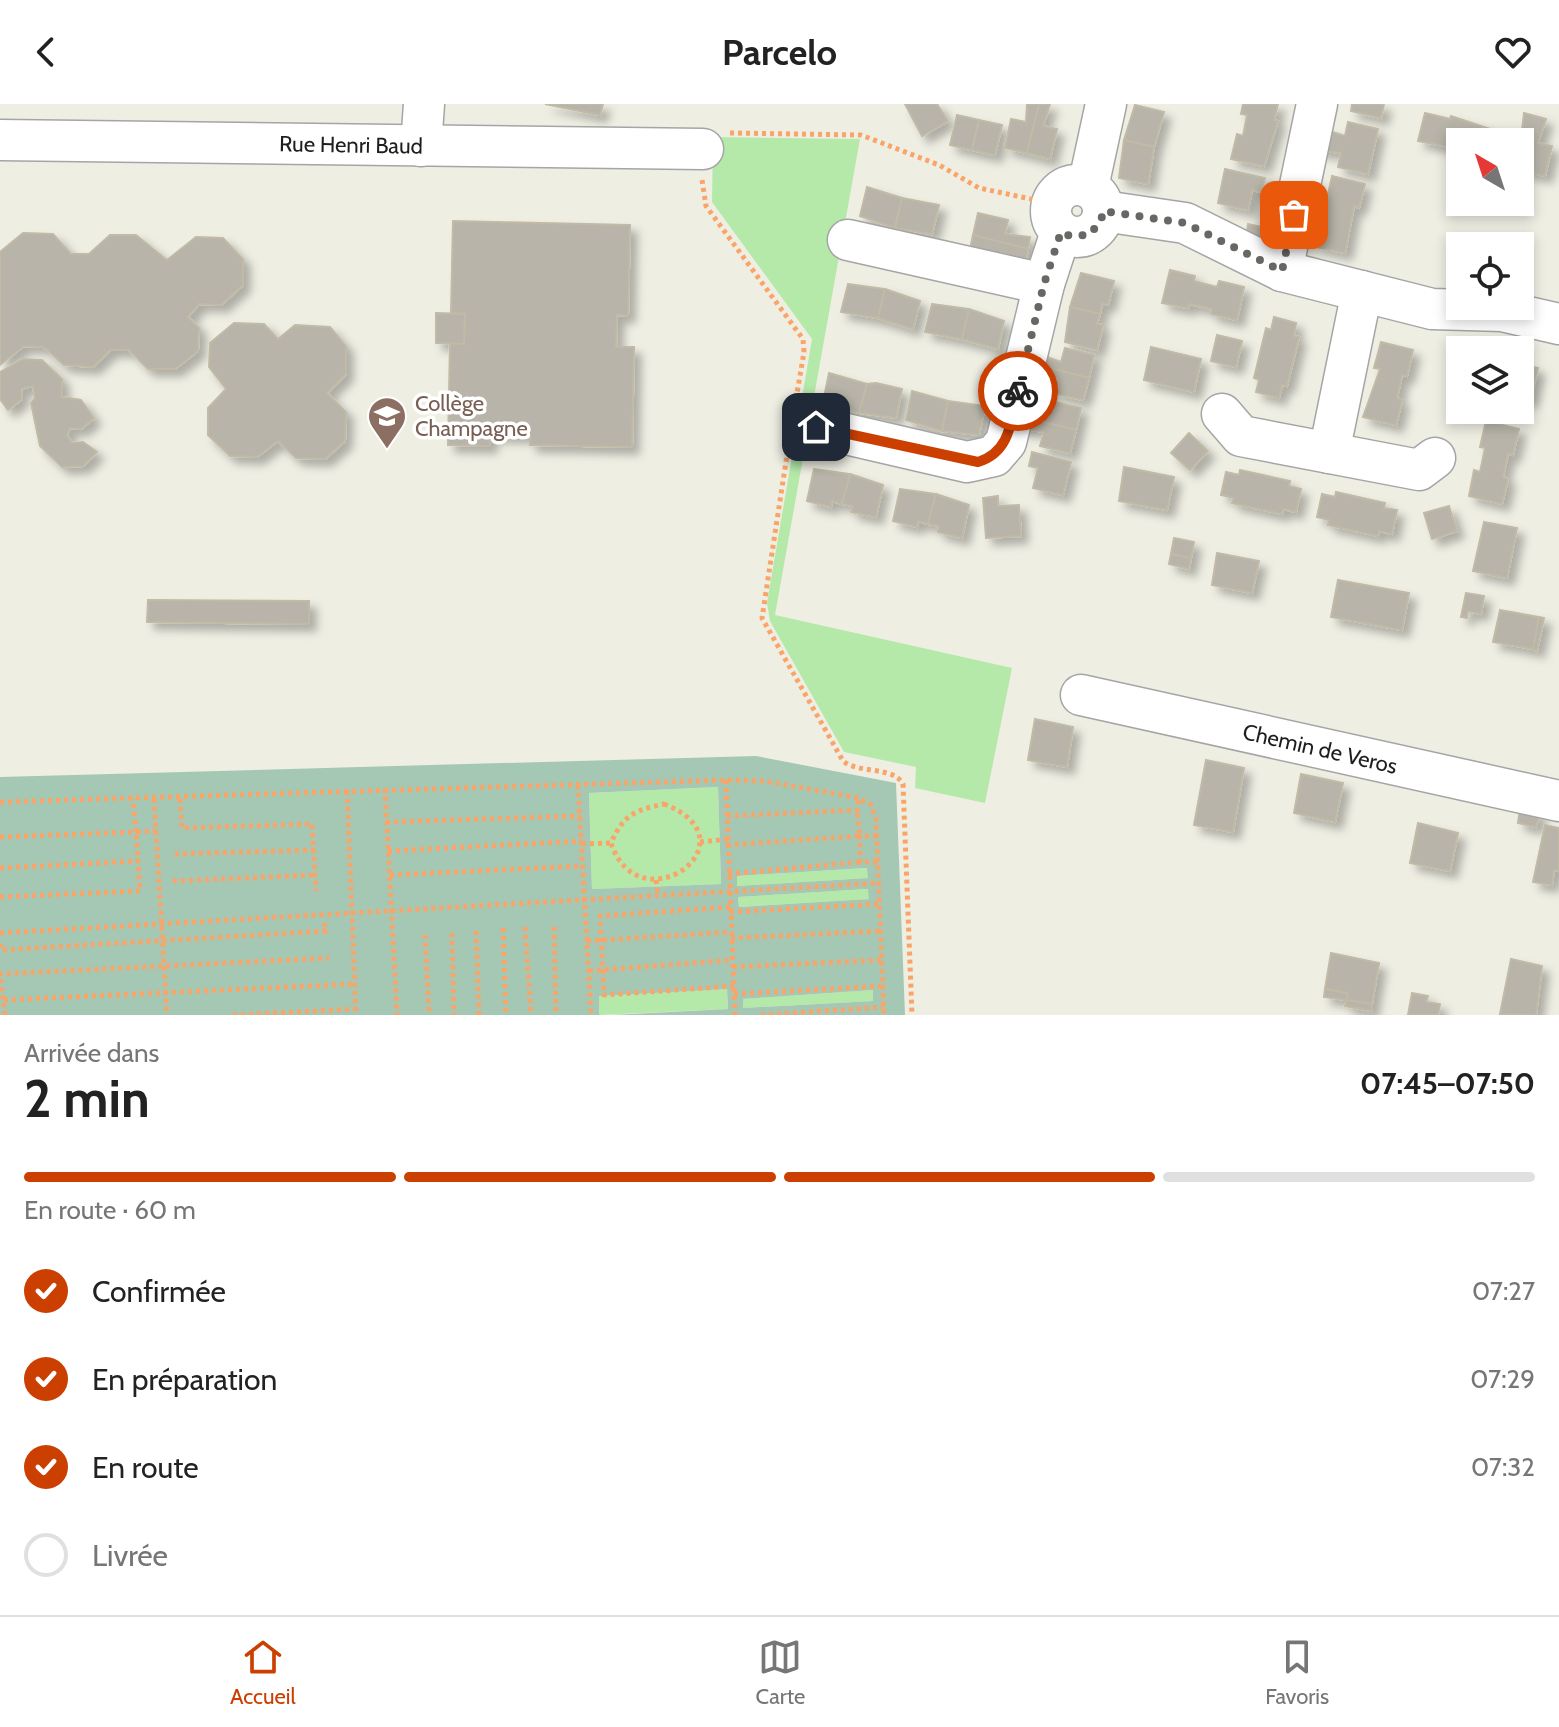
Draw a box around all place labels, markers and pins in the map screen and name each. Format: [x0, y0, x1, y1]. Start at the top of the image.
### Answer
pin [1260, 181, 1328, 249]
place label: Collège Champagne [415, 390, 528, 442]
pin [782, 393, 850, 461]
school or university icon: Collège Champagne [366, 395, 408, 450]

